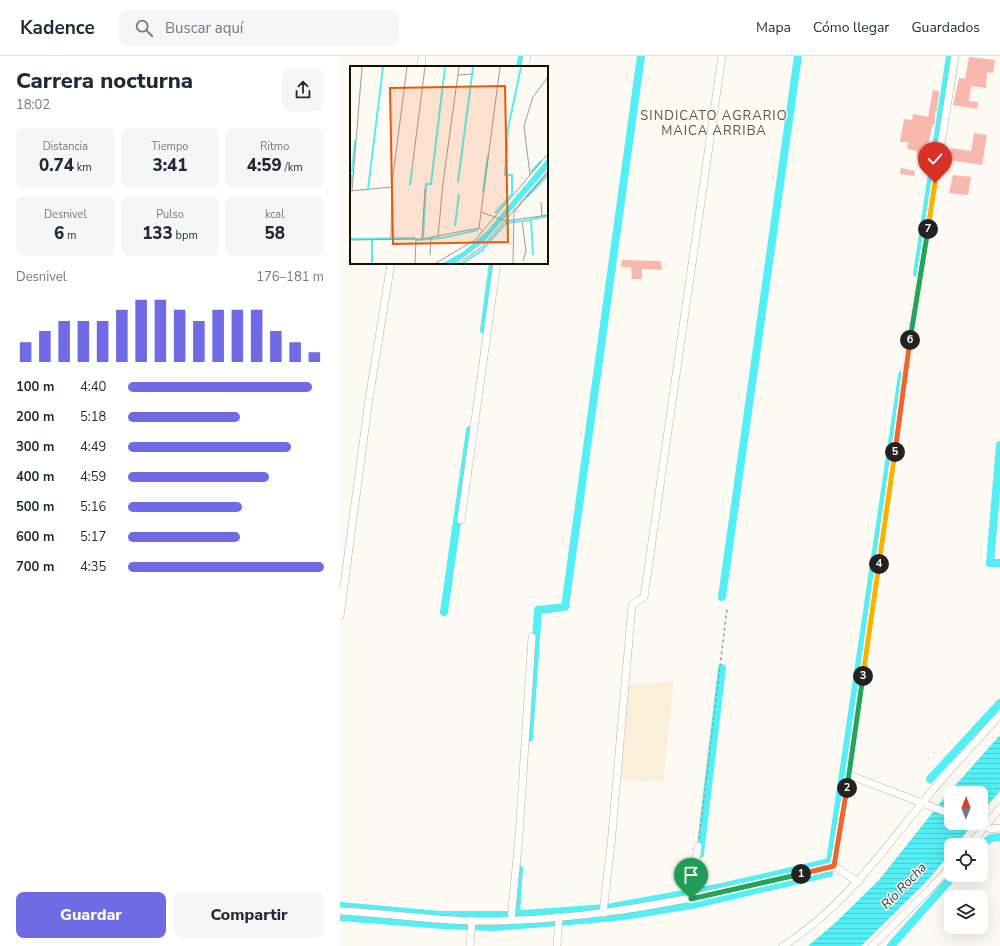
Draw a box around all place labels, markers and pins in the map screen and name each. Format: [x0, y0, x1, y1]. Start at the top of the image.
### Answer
pin [918, 142, 952, 183]
pin: 7 [918, 219, 938, 239]
pin: 6 [900, 330, 920, 350]
pin: 5 [885, 442, 905, 462]
pin: 4 [869, 554, 889, 574]
pin: 3 [853, 666, 873, 686]
pin: 2 [837, 778, 857, 798]
pin [674, 858, 708, 899]
pin: 1 [791, 864, 811, 884]

